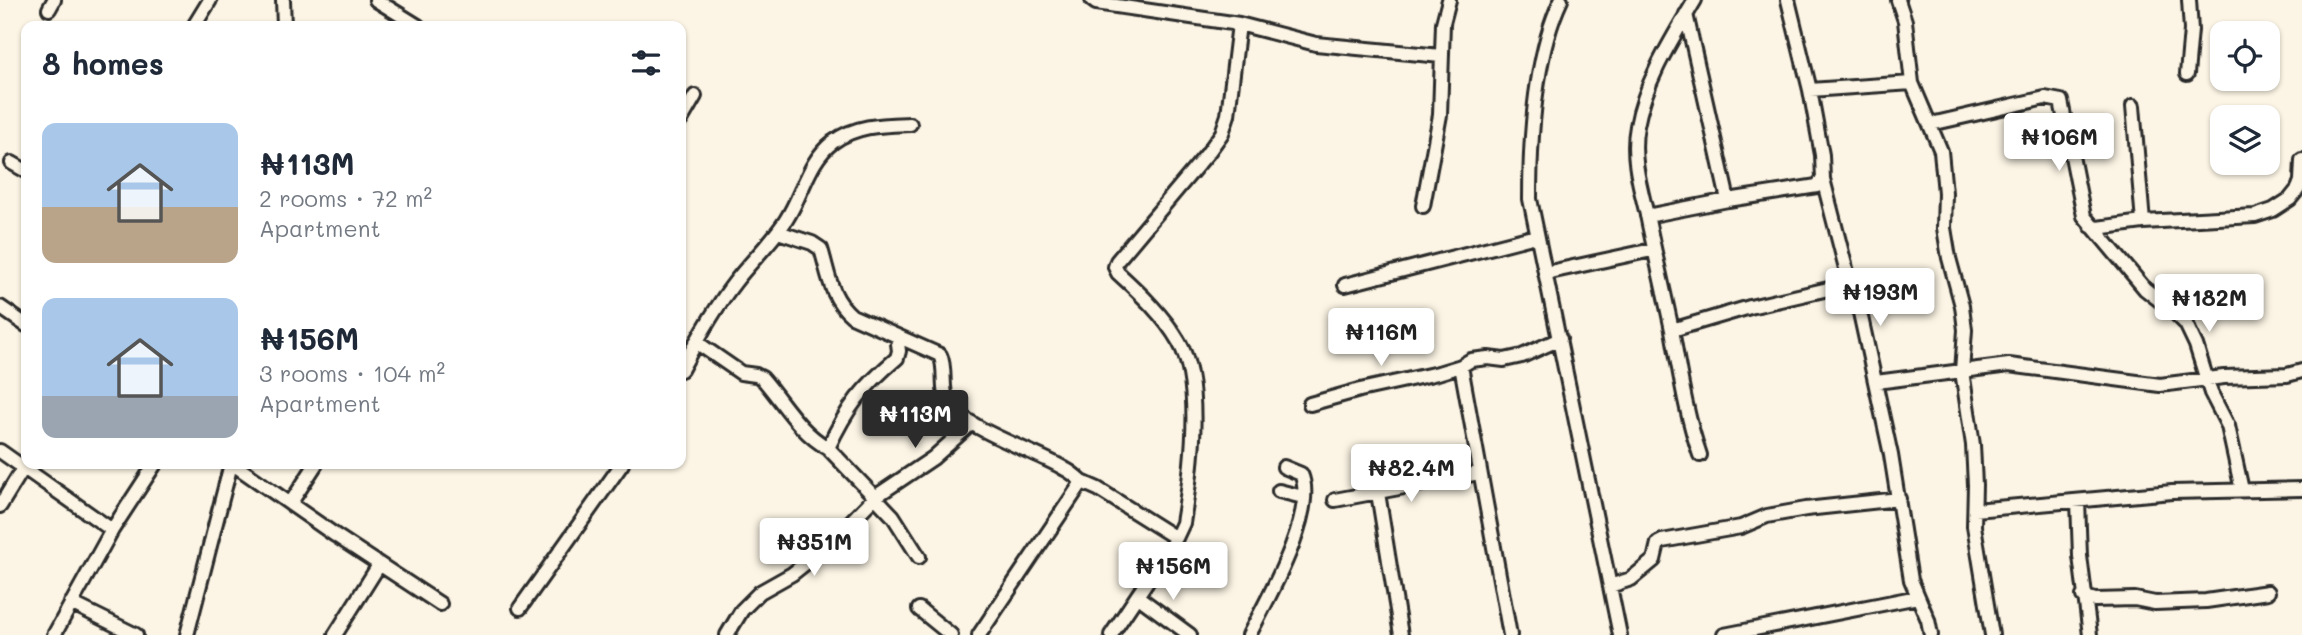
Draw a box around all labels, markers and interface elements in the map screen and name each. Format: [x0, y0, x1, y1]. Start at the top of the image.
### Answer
map controls [2210, 21, 2280, 175]
button: locate [2210, 21, 2280, 91]
text: 8 homes [42, 43, 164, 83]
icon: filters [627, 44, 665, 82]
button: layers [2210, 105, 2280, 175]
pin: ₦106M [2010, 114, 2108, 173]
text: ₦106M [2020, 121, 2098, 151]
text: ₦113M [259, 143, 355, 183]
icon: home [98, 151, 182, 235]
text: 2 rooms · 72 m² [259, 183, 432, 213]
text: Apartment [259, 213, 381, 243]
pin: ₦193M [1831, 268, 1929, 328]
pin: ₦182M [2160, 274, 2258, 334]
text: ₦193M [1841, 276, 1919, 306]
text: ₦182M [2171, 282, 2247, 312]
pin: ₦116M [1332, 308, 1430, 368]
text: ₦116M [1344, 316, 1418, 346]
text: ₦156M [259, 318, 359, 358]
icon: home [98, 326, 182, 410]
text: 3 rooms · 104 m² [259, 358, 445, 388]
text: Apartment [259, 388, 381, 418]
pin: ₦113M [866, 391, 964, 450]
text: ₦113M [878, 398, 952, 428]
pin: ₦82.4M [1354, 444, 1468, 504]
text: ₦82.4M [1367, 452, 1455, 482]
pin: ₦351M [765, 518, 863, 578]
text: ₦351M [776, 526, 852, 556]
pin: ₦156M [1124, 542, 1222, 602]
text: ₦156M [1135, 550, 1211, 580]

